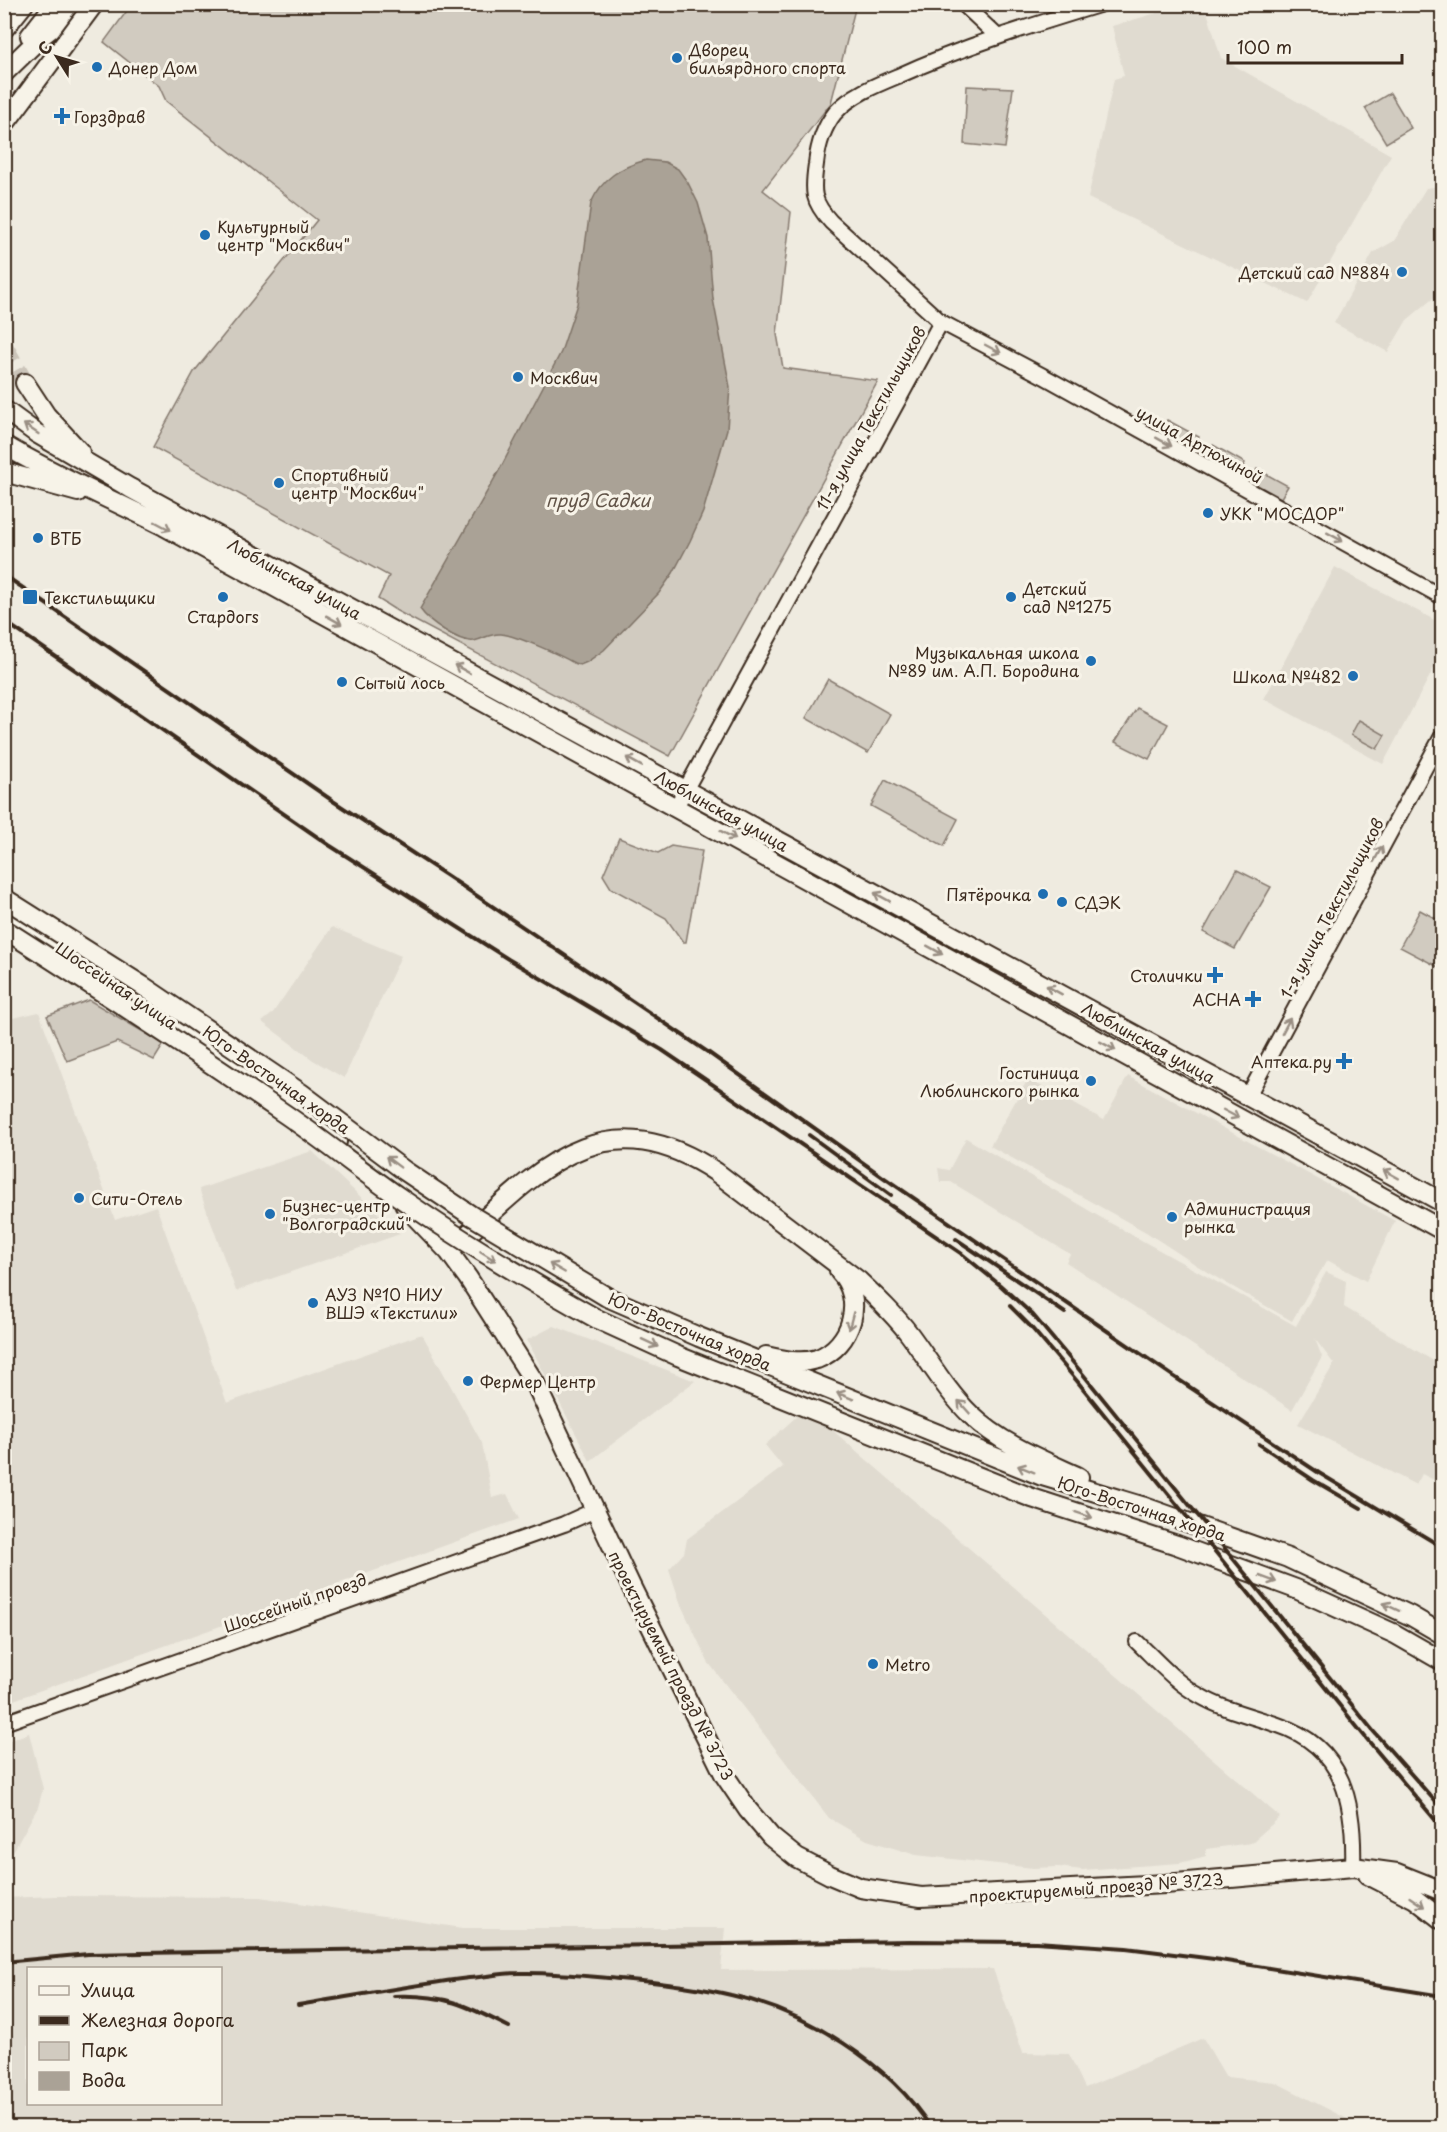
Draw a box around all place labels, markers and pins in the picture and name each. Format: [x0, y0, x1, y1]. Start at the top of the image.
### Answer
place label: Дворец бильярдного спорта [688, 37, 846, 79]
marker: Дворец бильярдного спорта [670, 51, 684, 65]
place label: Донер Дом [108, 55, 198, 79]
marker: Донер Дом [90, 60, 104, 74]
place label: Горздрав [74, 104, 145, 128]
marker: Горздрав [55, 109, 69, 123]
place label: Культурный центр "Москвич" [217, 214, 350, 256]
marker: Культурный центр "Москвич" [198, 228, 212, 242]
place label: Детский сад №884 [1238, 260, 1390, 284]
marker: Детский сад №884 [1395, 265, 1409, 279]
place label: Москвич [530, 365, 598, 389]
marker: Москвич [511, 370, 525, 384]
place label: Спортивный центр "Москвич" [291, 462, 424, 504]
marker: Спортивный центр "Москвич" [272, 476, 286, 490]
place label: УКК "МОСДОР" [1220, 501, 1344, 525]
marker: УКК "МОСДОР" [1201, 506, 1215, 520]
place label: ВТБ [50, 526, 81, 550]
marker: ВТБ [31, 531, 45, 545]
place label: Детский сад №1275 [1022, 576, 1112, 618]
place label: Текстильщики [44, 585, 156, 609]
marker: Текстильщики [21, 588, 39, 606]
marker: Стардогs [216, 590, 230, 604]
marker: Детский сад №1275 [1004, 590, 1018, 604]
place label: Стардогs [187, 604, 259, 628]
place label: Музыкальная школа №89 им. А.П. Бородина [888, 640, 1079, 682]
marker: Музыкальная школа №89 им. А.П. Бородина [1084, 654, 1098, 668]
place label: Школа №482 [1233, 664, 1341, 688]
marker: Школа №482 [1346, 669, 1360, 683]
place label: Сытый лось [354, 670, 445, 694]
marker: Сытый лось [335, 675, 349, 689]
place label: Пятёрочка [946, 882, 1031, 906]
marker: Пятёрочка [1036, 887, 1050, 901]
place label: СДЭК [1074, 890, 1121, 914]
marker: СДЭК [1055, 895, 1069, 909]
place label: Столички [1130, 963, 1203, 987]
marker: Столички [1208, 968, 1222, 982]
place label: АСНА [1192, 987, 1241, 1011]
marker: АСНА [1246, 992, 1260, 1006]
place label: Аптека.ру [1251, 1049, 1332, 1073]
marker: Аптека.ру [1337, 1054, 1351, 1068]
place label: Гостиница Люблинского рынка [920, 1060, 1079, 1102]
marker: Гостиница Люблинского рынка [1084, 1074, 1098, 1088]
place label: Сити-Отель [91, 1186, 182, 1210]
marker: Сити-Отель [72, 1191, 86, 1205]
place label: Бизнес-центр "Волгоградский" [282, 1193, 412, 1235]
place label: Администрация рынка [1184, 1196, 1311, 1238]
marker: Бизнес-центр "Волгоградский" [263, 1207, 277, 1221]
marker: Администрация рынка [1165, 1210, 1179, 1224]
place label: АУЗ №10 НИУ ВШЭ «Текстили» [325, 1282, 458, 1324]
marker: АУЗ №10 НИУ ВШЭ «Текстили» [306, 1296, 320, 1310]
place label: Фермер Центр [480, 1369, 596, 1393]
marker: Фермер Центр [461, 1374, 475, 1388]
place label: Metro [885, 1652, 931, 1676]
marker: Metro [866, 1657, 880, 1671]

